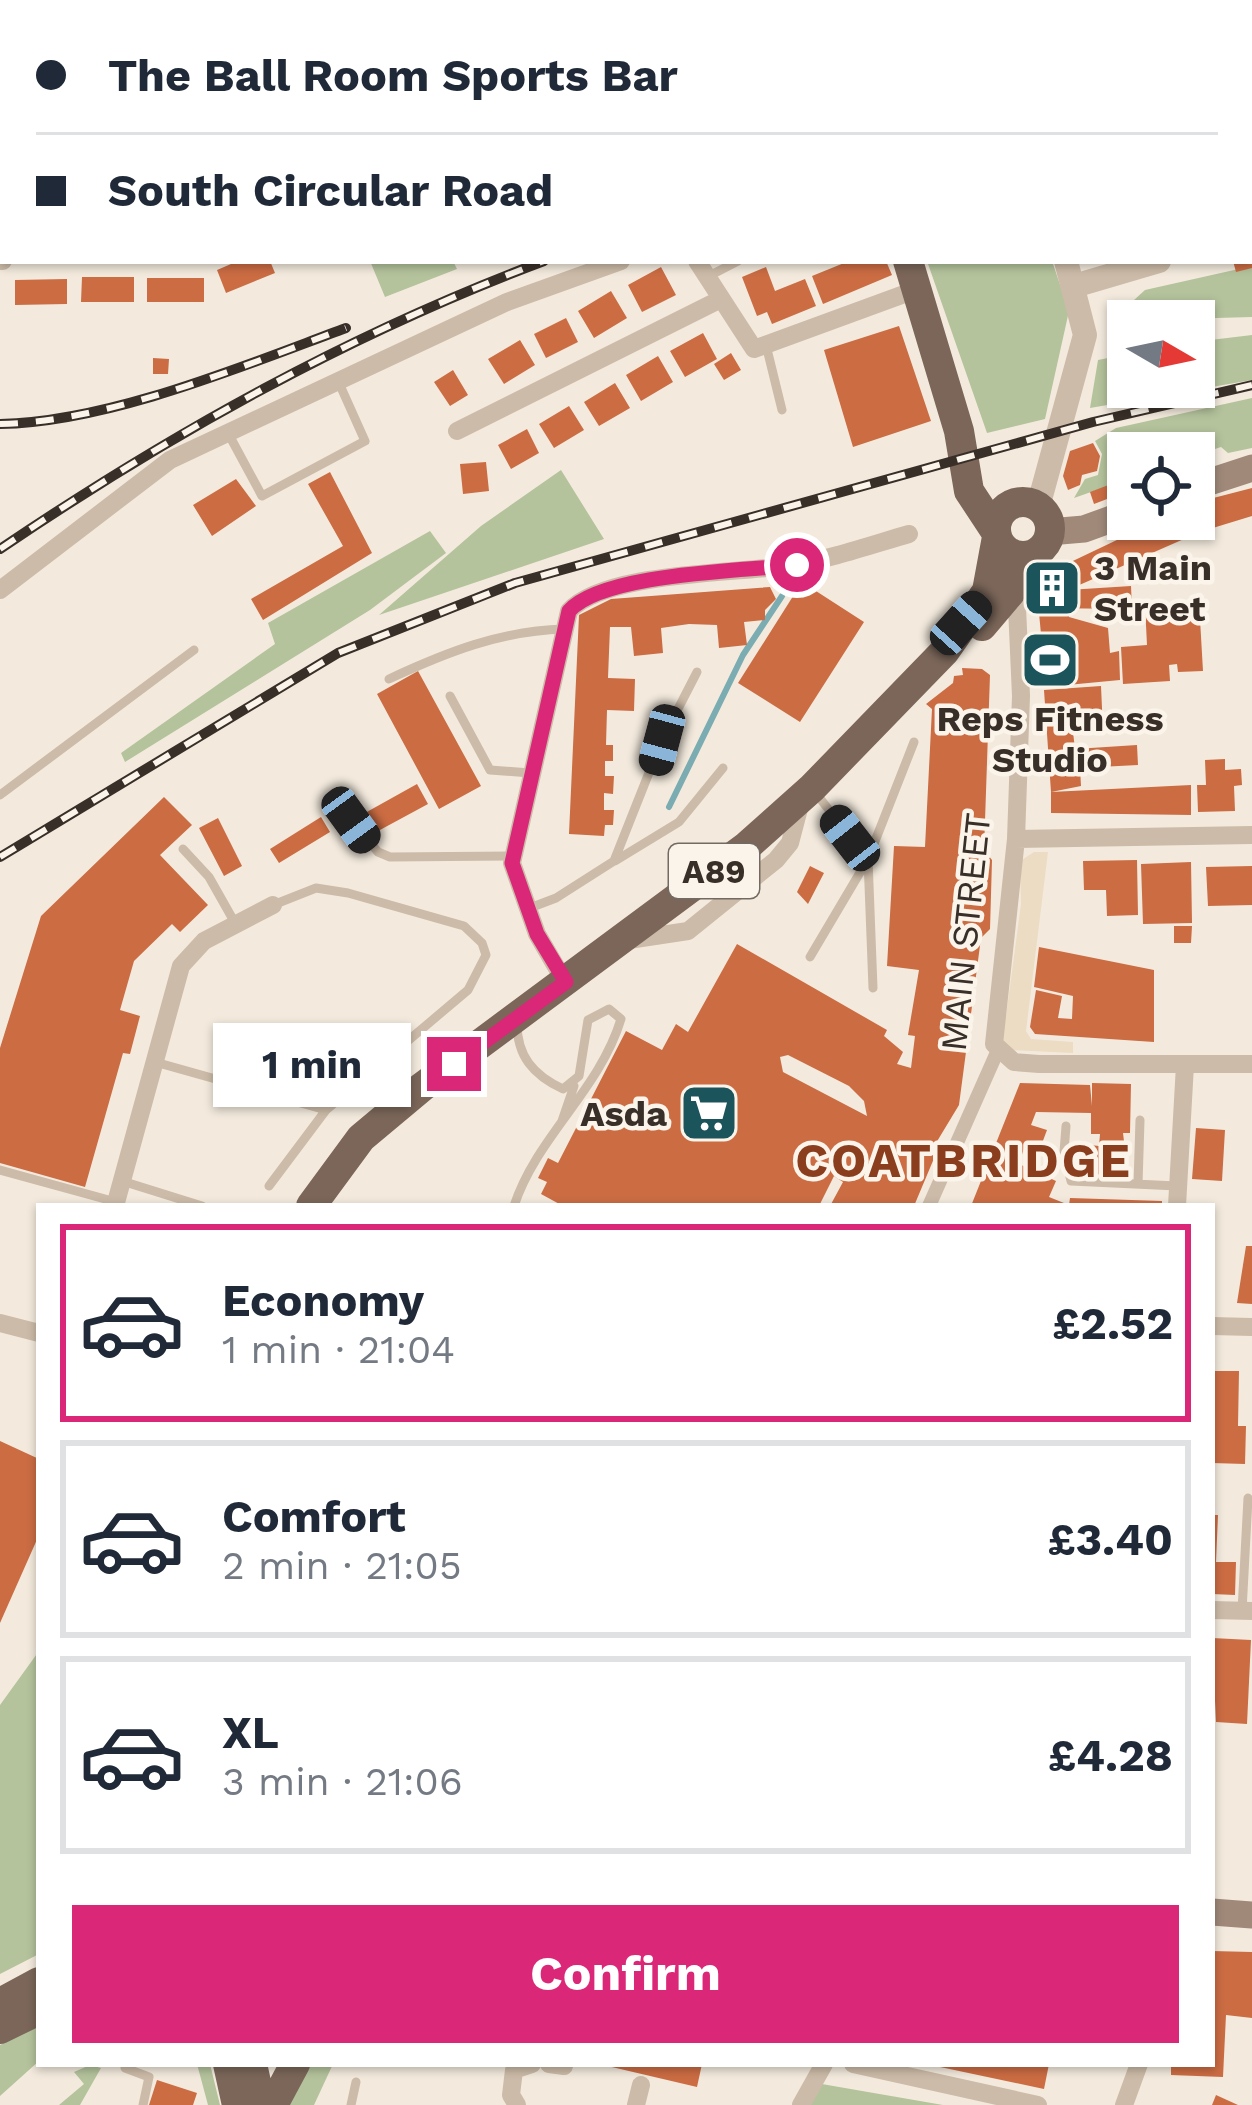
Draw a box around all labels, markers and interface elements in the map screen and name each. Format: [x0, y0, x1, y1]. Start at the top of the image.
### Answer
text: The Ball Room Sports Bar [108, 49, 678, 102]
text: South Circular Road [108, 164, 553, 217]
north arrow [1107, 300, 1215, 408]
map controls [1107, 300, 1215, 540]
button: locate [1107, 432, 1215, 540]
route start [770, 538, 824, 592]
place label: 3 Main Street [1094, 547, 1212, 630]
building icon: 3 Main Street [1021, 557, 1083, 619]
car [924, 584, 998, 662]
sports icon: Reps Fitness Studio [1019, 629, 1081, 691]
place label: Reps Fitness Studio [936, 698, 1164, 781]
car [635, 701, 689, 779]
car [315, 780, 387, 860]
car [814, 799, 886, 877]
street label: MAIN STREET [933, 811, 999, 1053]
road number: A89 [669, 844, 759, 898]
callout: 1 min [214, 1022, 412, 1106]
route end [427, 1037, 481, 1091]
text: 1 min [262, 1042, 362, 1087]
supermarket icon: Asda [678, 1082, 740, 1144]
place label: Asda [580, 1093, 667, 1135]
district label: COATBRIDGE [795, 1132, 1133, 1189]
icon: car [78, 1269, 186, 1377]
text: Economy [222, 1274, 424, 1327]
text: £2.52 [1052, 1297, 1173, 1350]
text: 1 min · 21:04 [222, 1327, 455, 1372]
icon: car [78, 1485, 186, 1593]
text: Comfort [222, 1490, 406, 1543]
text: £3.40 [1047, 1513, 1173, 1566]
text: 2 min · 21:05 [222, 1543, 462, 1588]
icon: car [78, 1701, 186, 1809]
text: XL [222, 1706, 279, 1759]
text: £4.28 [1048, 1729, 1173, 1782]
text: 3 min · 21:06 [222, 1759, 463, 1804]
button: Confirm [72, 1905, 1179, 2043]

